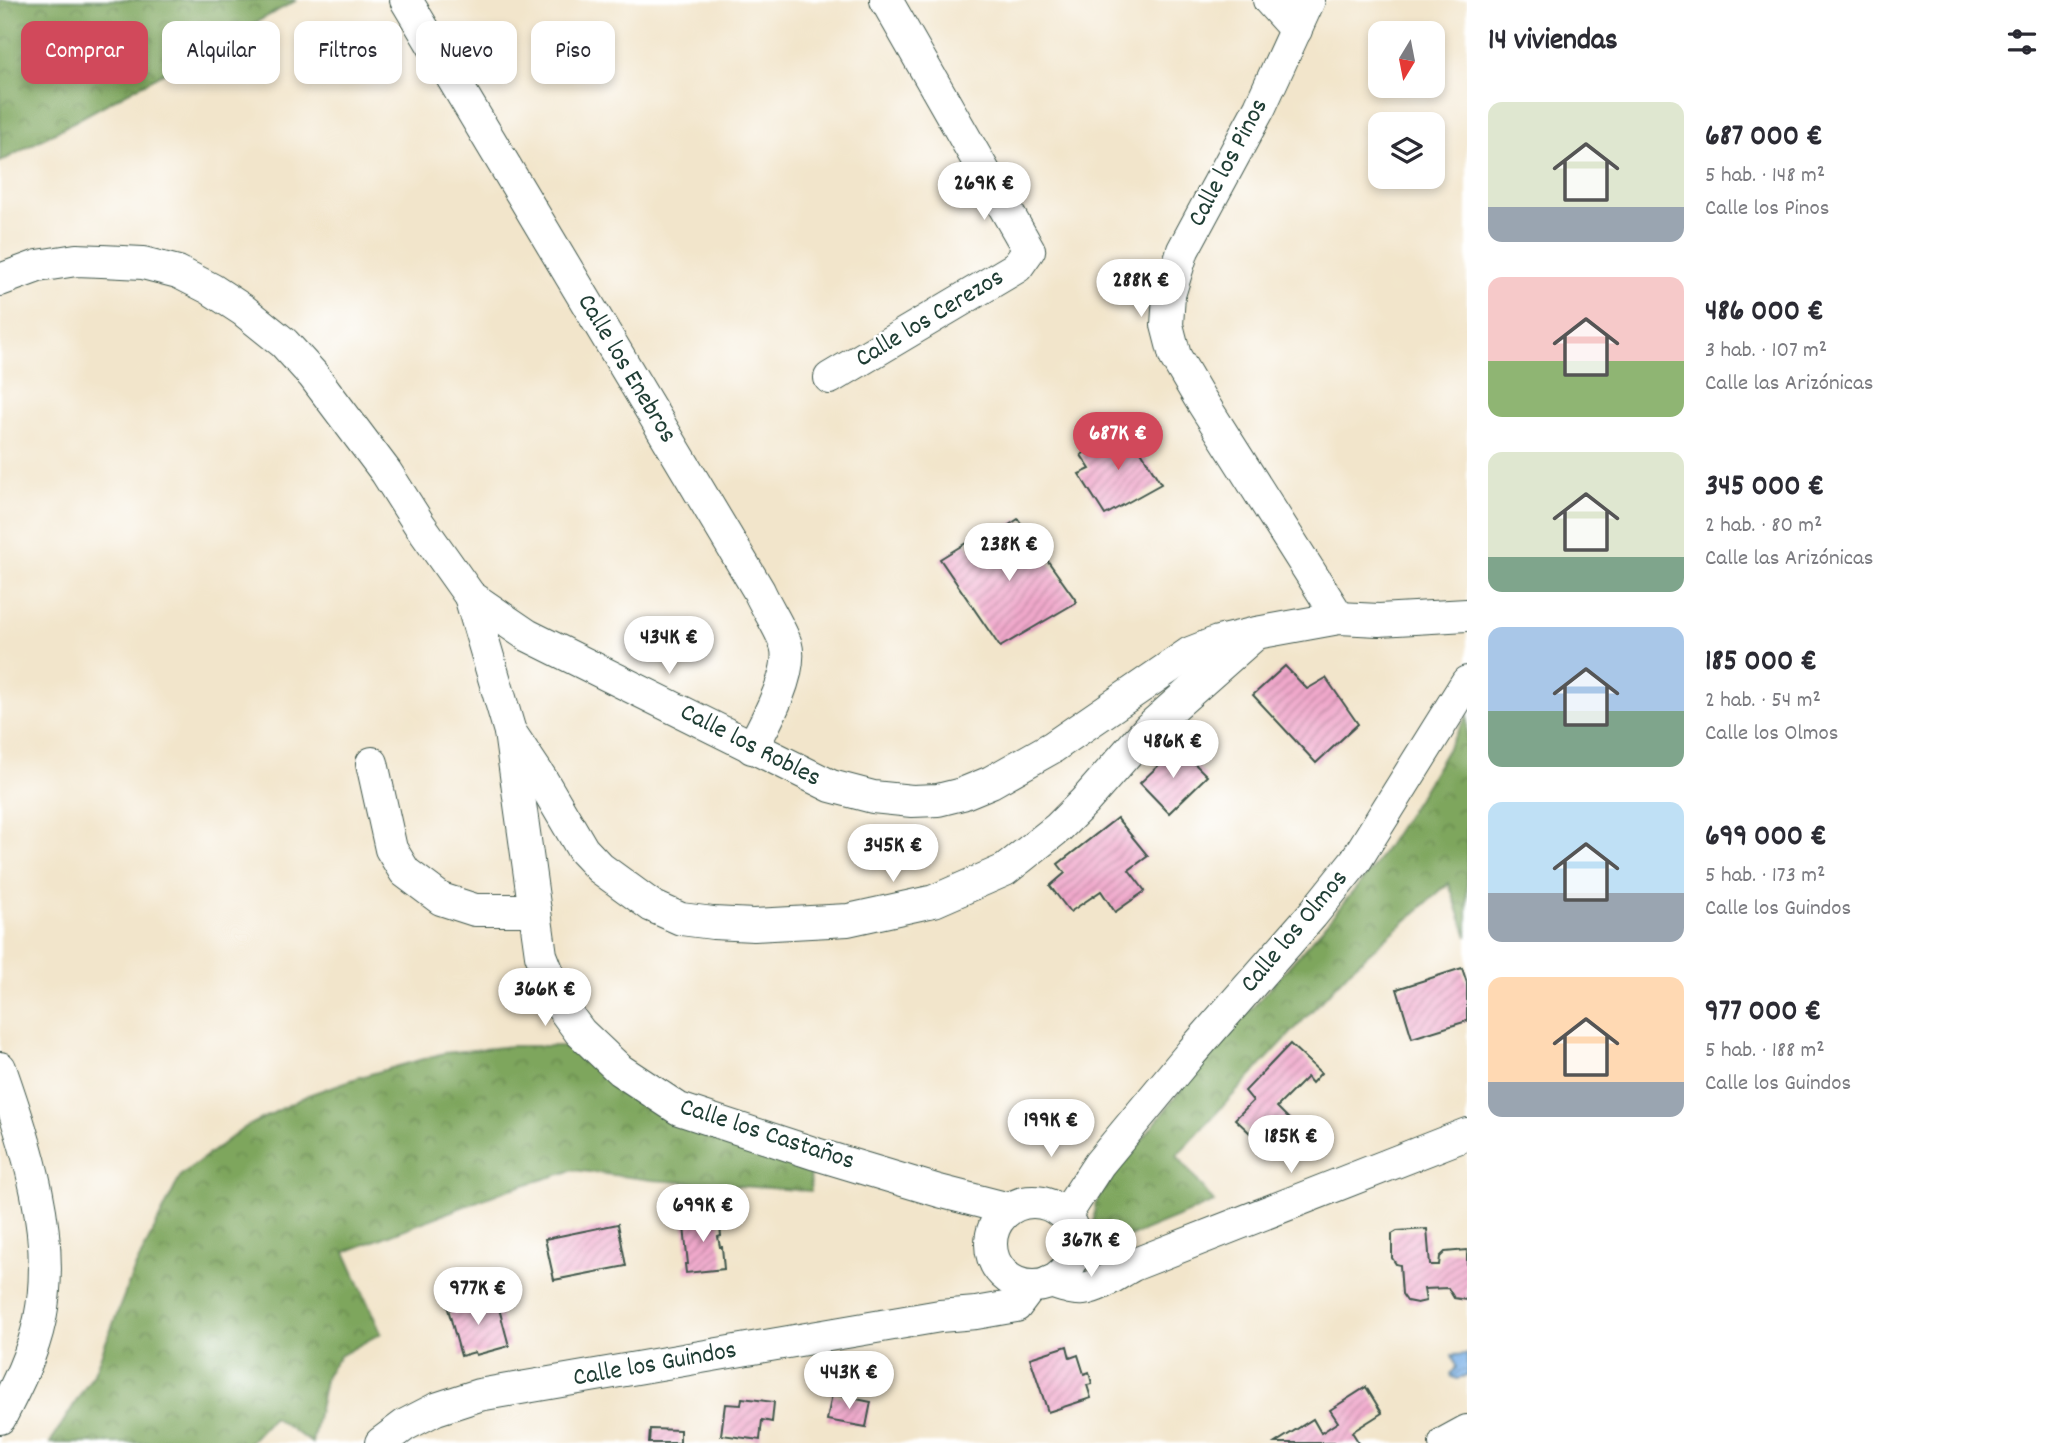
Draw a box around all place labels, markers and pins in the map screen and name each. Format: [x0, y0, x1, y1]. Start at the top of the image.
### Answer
pin: 269K € [927, 162, 1041, 222]
pin: 288K € [1084, 260, 1198, 319]
pin: 687K € [1061, 412, 1175, 472]
pin: 238K € [952, 524, 1066, 583]
pin: 434K € [612, 616, 726, 676]
pin: 486K € [1116, 720, 1230, 780]
pin: 345K € [836, 824, 950, 884]
pin: 366K € [488, 968, 602, 1028]
pin: 199K € [994, 1100, 1108, 1159]
pin: 185K € [1234, 1116, 1348, 1175]
pin: 699K € [646, 1184, 760, 1244]
pin: 367K € [1034, 1220, 1148, 1279]
pin: 977K € [421, 1268, 535, 1327]
pin: 443K € [792, 1352, 906, 1411]

